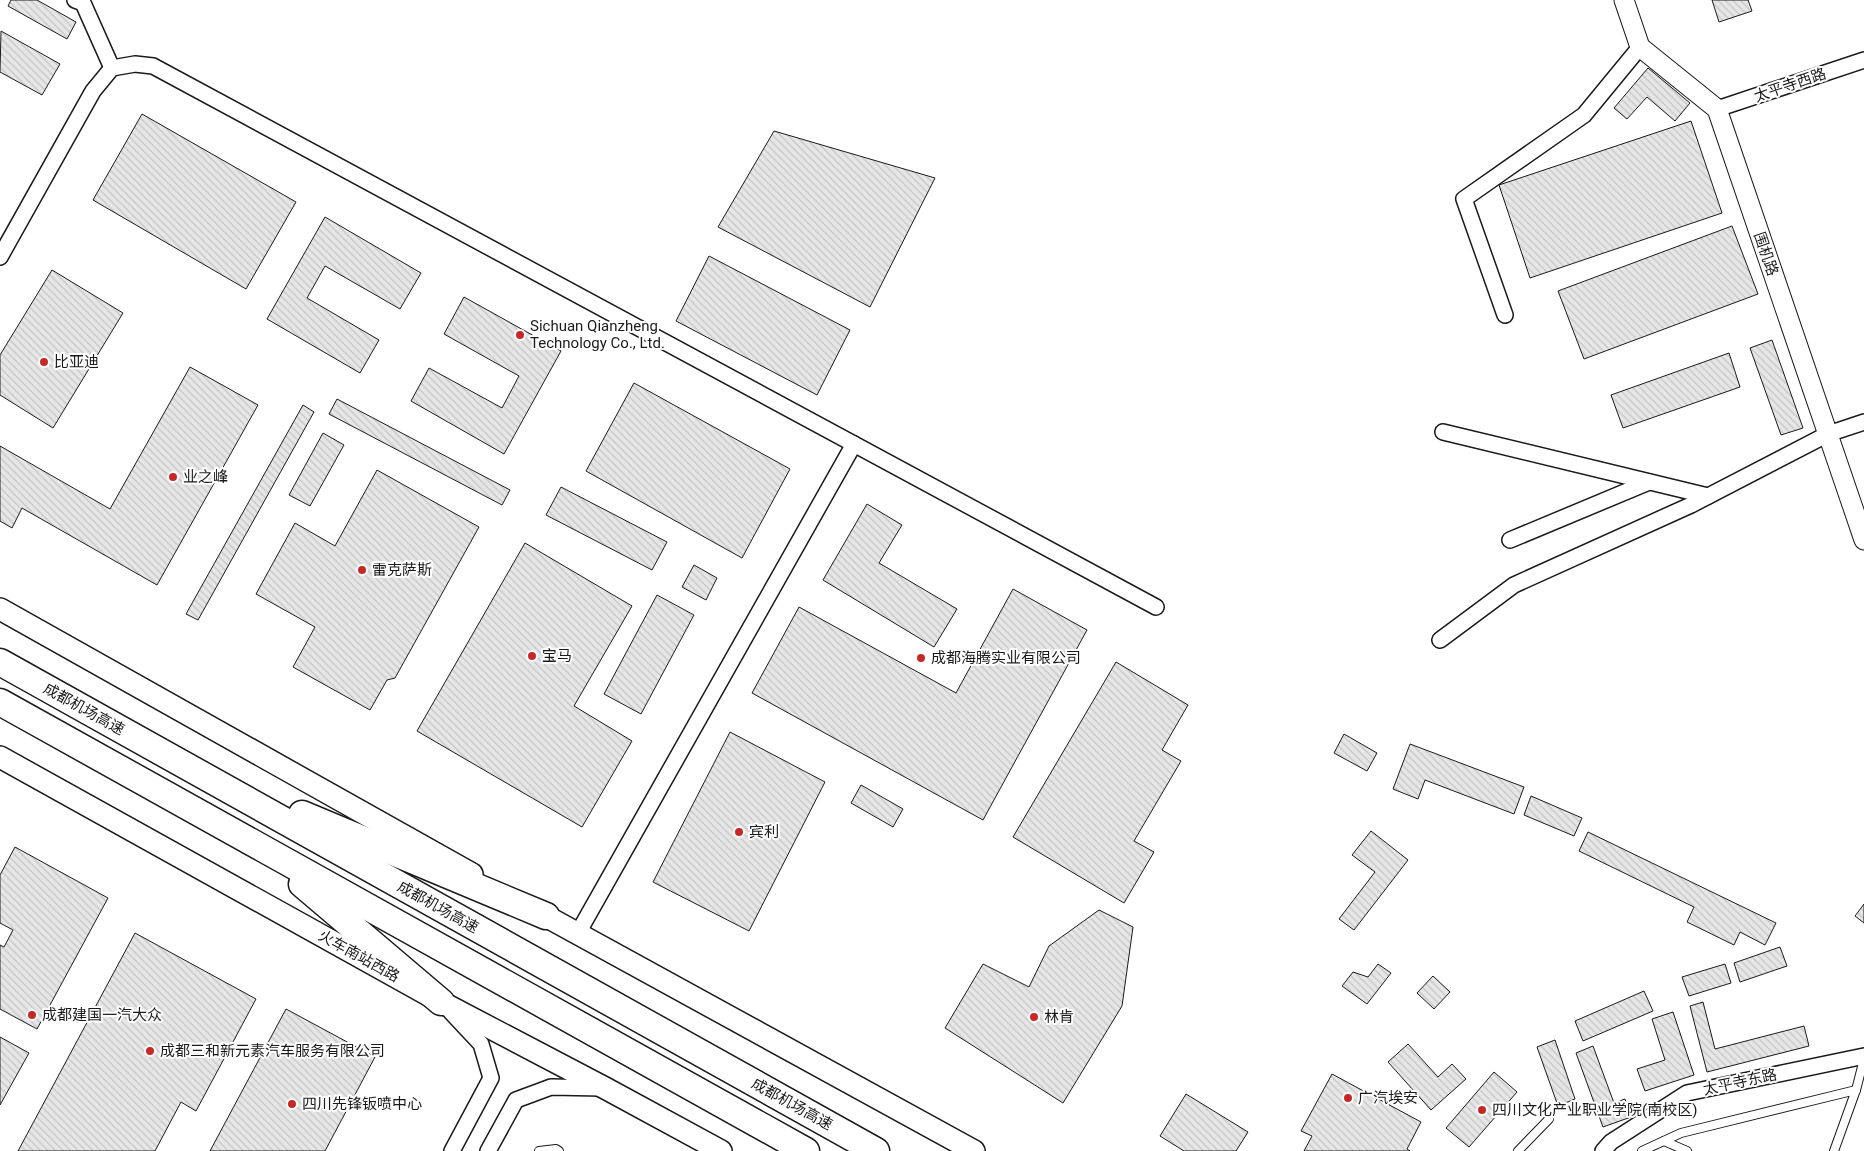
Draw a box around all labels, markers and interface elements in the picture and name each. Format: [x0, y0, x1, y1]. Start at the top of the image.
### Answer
street label: 太平寺西路 [1752, 64, 1828, 106]
street label: 围机路 [1750, 230, 1782, 278]
place label: Sichuan Qianzheng Technology Co., Ltd. [530, 317, 665, 352]
marker: Sichuan Qianzheng Technology Co., Ltd. [514, 329, 526, 341]
place label: 比亚迪 [54, 353, 99, 371]
marker: 比亚迪 [38, 356, 50, 368]
place label: 业之峰 [183, 468, 228, 486]
marker: 业之峰 [167, 471, 179, 483]
place label: 雷克萨斯 [372, 561, 432, 579]
marker: 雷克萨斯 [356, 564, 368, 576]
place label: 宝马 [542, 647, 572, 665]
place label: 成都海腾实业有限公司 [931, 649, 1081, 667]
marker: 宝马 [526, 650, 538, 662]
marker: 成都海腾实业有限公司 [915, 652, 927, 664]
street label: 成都机场高速 [40, 679, 128, 739]
place label: 宾利 [749, 823, 779, 841]
marker: 宾利 [733, 826, 745, 838]
street label: 成都机场高速 [394, 877, 482, 937]
street label: 火车南站西路 [315, 926, 403, 986]
place label: 成都建国一汽大众 [42, 1006, 162, 1024]
place label: 林肯 [1044, 1008, 1074, 1026]
marker: 成都建国一汽大众 [26, 1009, 38, 1021]
marker: 林肯 [1028, 1011, 1040, 1023]
place label: 成都三和新元素汽车服务有限公司 [160, 1042, 385, 1060]
marker: 成都三和新元素汽车服务有限公司 [144, 1045, 156, 1057]
street label: 太平寺东路 [1701, 1065, 1779, 1099]
street label: 成都机场高速 [748, 1074, 836, 1134]
place label: 广汽埃安 [1358, 1089, 1418, 1107]
marker: 广汽埃安 [1342, 1092, 1354, 1104]
place label: 四川先锋钣喷中心 [302, 1095, 422, 1113]
marker: 四川先锋钣喷中心 [286, 1098, 298, 1110]
place label: 四川文化产业职业学院(南校区) [1492, 1101, 1697, 1119]
marker: 四川文化产业职业学院(南校区) [1476, 1104, 1488, 1116]

